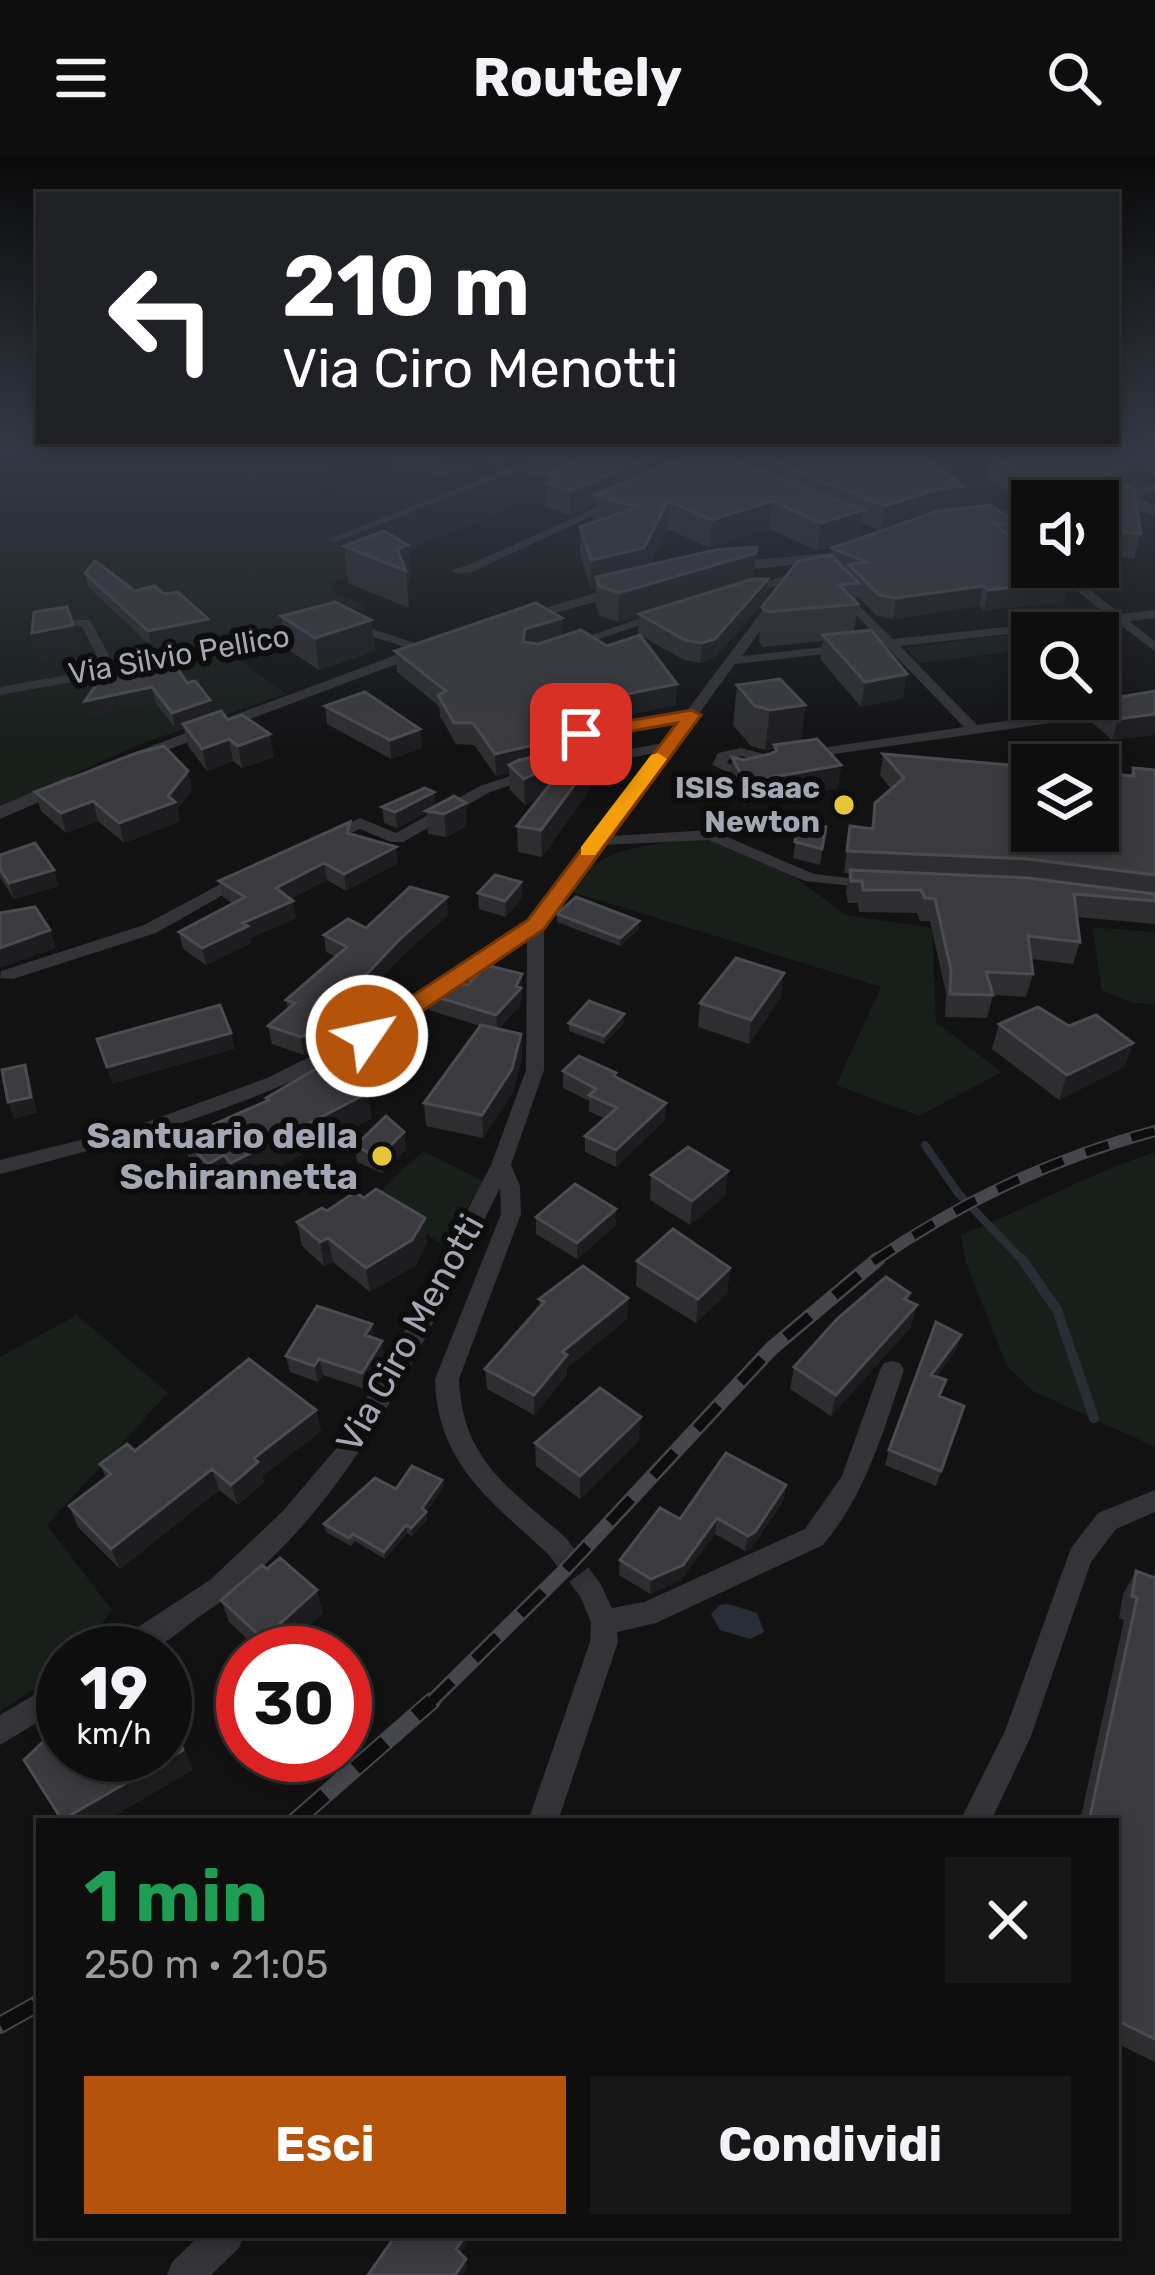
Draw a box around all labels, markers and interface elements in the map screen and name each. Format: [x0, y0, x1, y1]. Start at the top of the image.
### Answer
icon: menu [48, 45, 114, 111]
icon: search [1041, 45, 1107, 111]
text: Routely [473, 46, 682, 110]
text: 210 m [282, 236, 530, 336]
icon: left [84, 240, 240, 396]
text: Via Ciro Menotti [282, 337, 678, 401]
map controls [1011, 480, 1119, 852]
button: sound [1011, 480, 1119, 588]
button: search [1011, 612, 1119, 720]
street label: Via Silvio Pellico [66, 618, 292, 692]
pin [530, 683, 632, 785]
icon: arrive [548, 701, 614, 767]
button: layers [1011, 744, 1119, 852]
place label: ISIS Isaac Newton [675, 770, 820, 840]
marker: ISIS Isaac Newton [831, 792, 857, 818]
position arrow [304, 973, 430, 1099]
place label: Santuario della Schirannetta [87, 1114, 358, 1198]
marker: Santuario della Schirannetta [369, 1143, 395, 1169]
street label: Via Ciro Menotti [327, 1207, 493, 1459]
speed limit sign: 30 [216, 1626, 372, 1782]
text: 19 [80, 1653, 148, 1724]
text: km/h [77, 1716, 151, 1752]
text: 1 min [84, 1854, 268, 1939]
button: close [945, 1857, 1071, 1983]
text: 250 m · 21:05 [84, 1942, 329, 1988]
button: Esci [84, 2076, 566, 2214]
button: Condividi [590, 2076, 1071, 2214]

